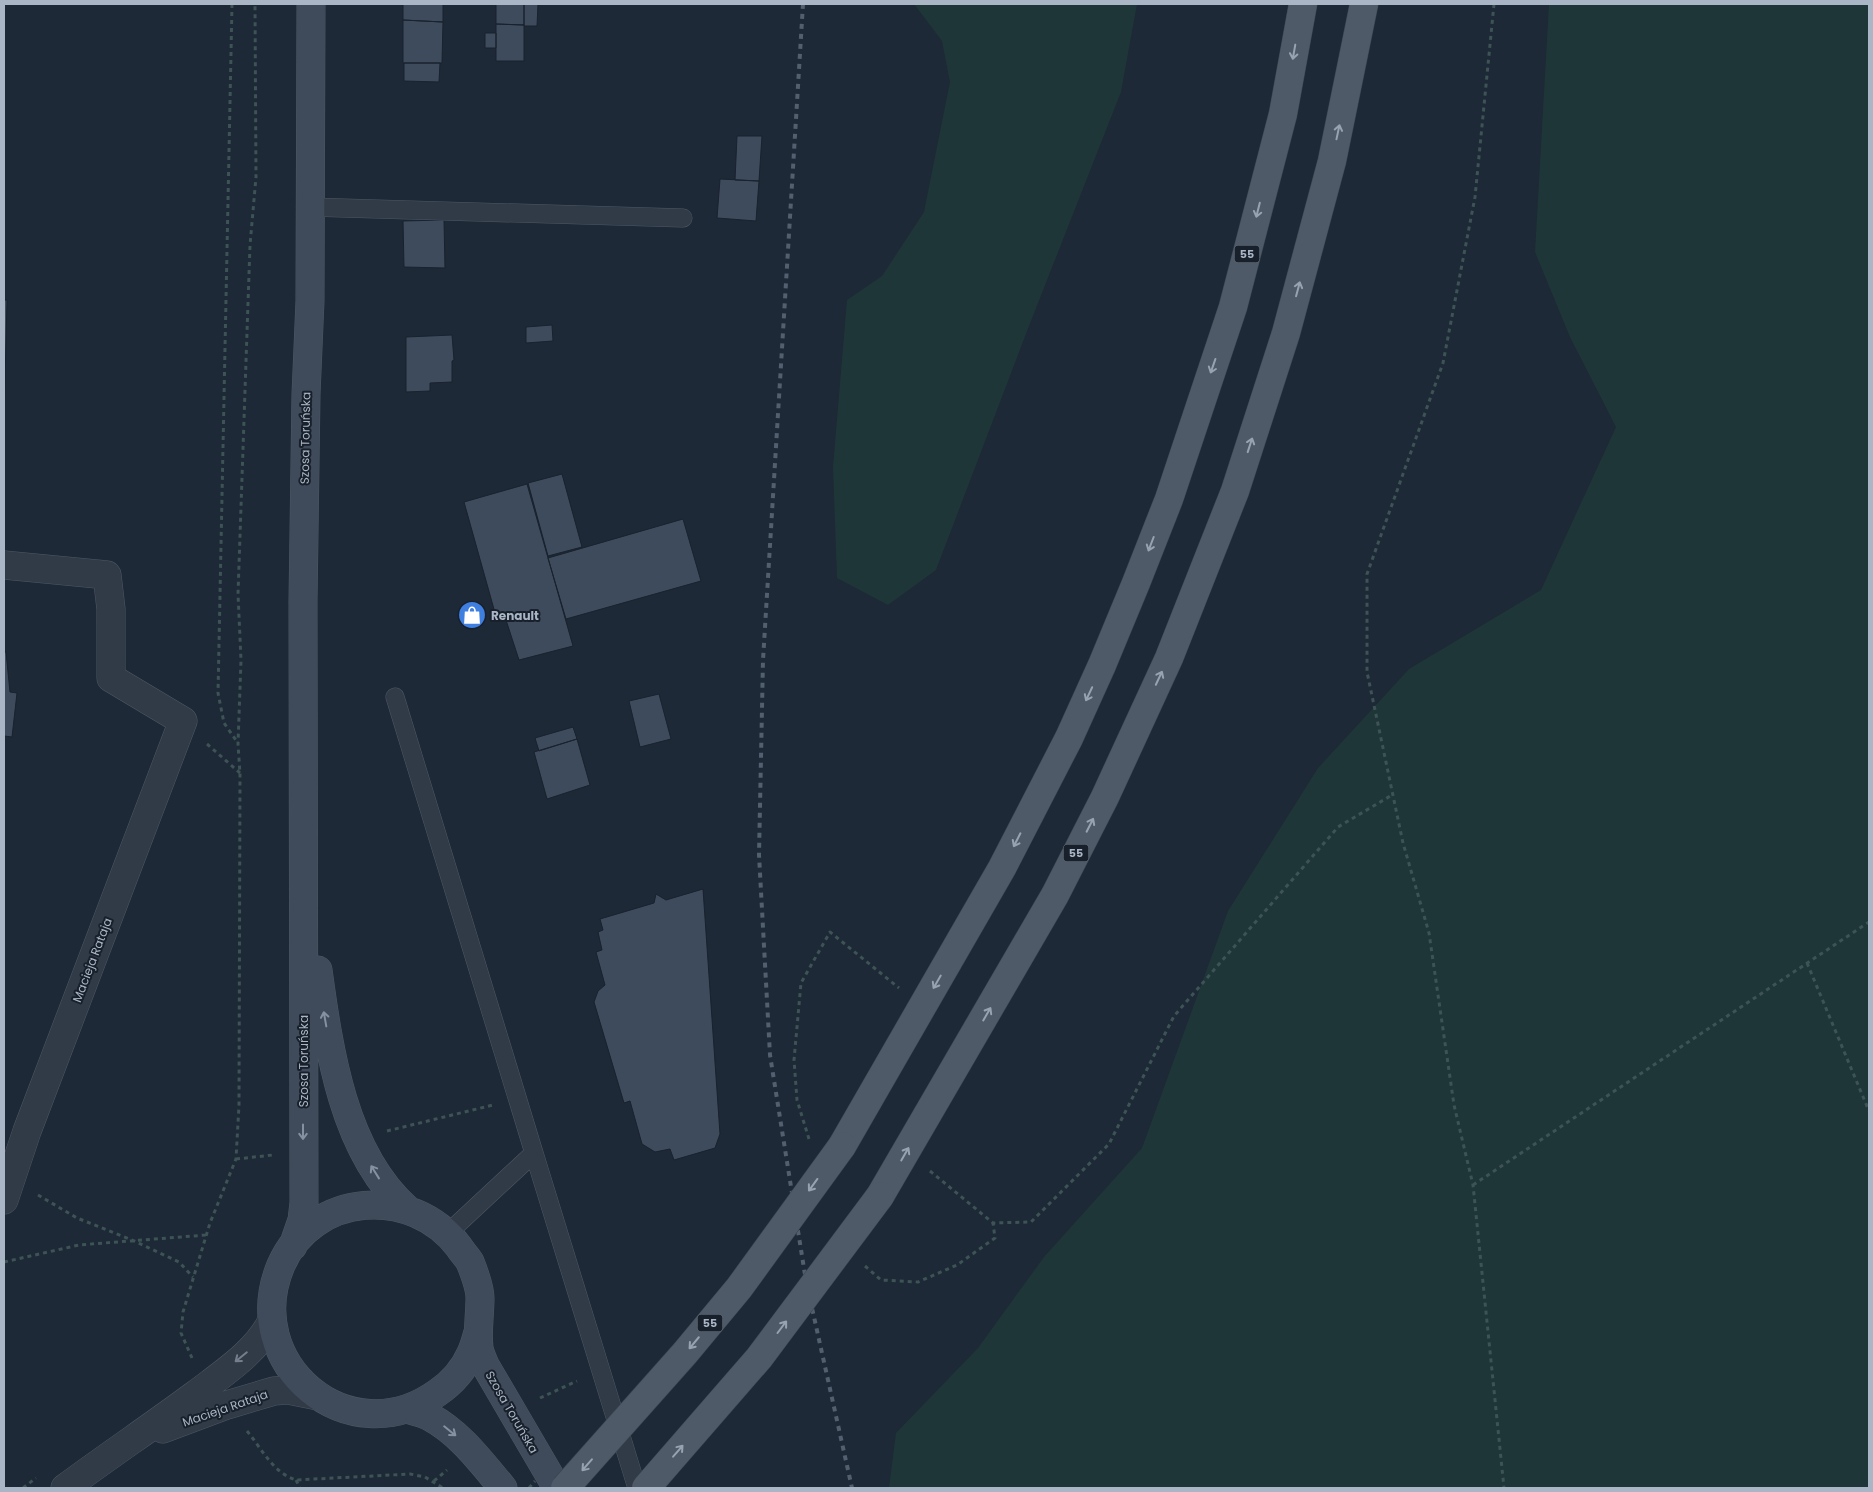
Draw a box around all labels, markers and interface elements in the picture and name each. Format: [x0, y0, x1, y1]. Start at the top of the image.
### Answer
one-way arrow [1289, 43, 1299, 59]
one-way arrow [1334, 124, 1343, 140]
one-way arrow [1253, 202, 1262, 218]
road number: 55 [1234, 245, 1260, 262]
one-way arrow [1294, 282, 1303, 298]
one-way arrow [1208, 358, 1217, 373]
street label: Szosa Toruńska [296, 392, 314, 484]
one-way arrow [1246, 437, 1255, 453]
one-way arrow [1146, 536, 1155, 552]
shop icon: Renault [457, 600, 487, 630]
place label: Renault [491, 607, 539, 624]
one-way arrow [1155, 671, 1165, 686]
one-way arrow [1083, 686, 1093, 701]
one-way arrow [1086, 818, 1095, 833]
one-way arrow [1012, 832, 1021, 847]
road number: 55 [1064, 844, 1088, 861]
street label: Macieja Rataja [68, 915, 116, 1005]
one-way arrow [932, 974, 942, 988]
one-way arrow [982, 1006, 992, 1021]
one-way arrow [320, 1011, 330, 1027]
street label: Szosa Toruńska [295, 1015, 312, 1107]
one-way arrow [298, 1124, 308, 1140]
one-way arrow [900, 1147, 910, 1161]
one-way arrow [370, 1166, 380, 1180]
one-way arrow [808, 1178, 818, 1192]
road number: 55 [698, 1315, 722, 1332]
one-way arrow [777, 1321, 788, 1334]
one-way arrow [688, 1336, 700, 1349]
one-way arrow [235, 1352, 248, 1363]
street label: Szosa Toruńska [482, 1368, 542, 1456]
street label: Macieja Rataja [180, 1385, 270, 1431]
one-way arrow [444, 1426, 457, 1437]
one-way arrow [672, 1445, 684, 1458]
one-way arrow [581, 1458, 593, 1471]

